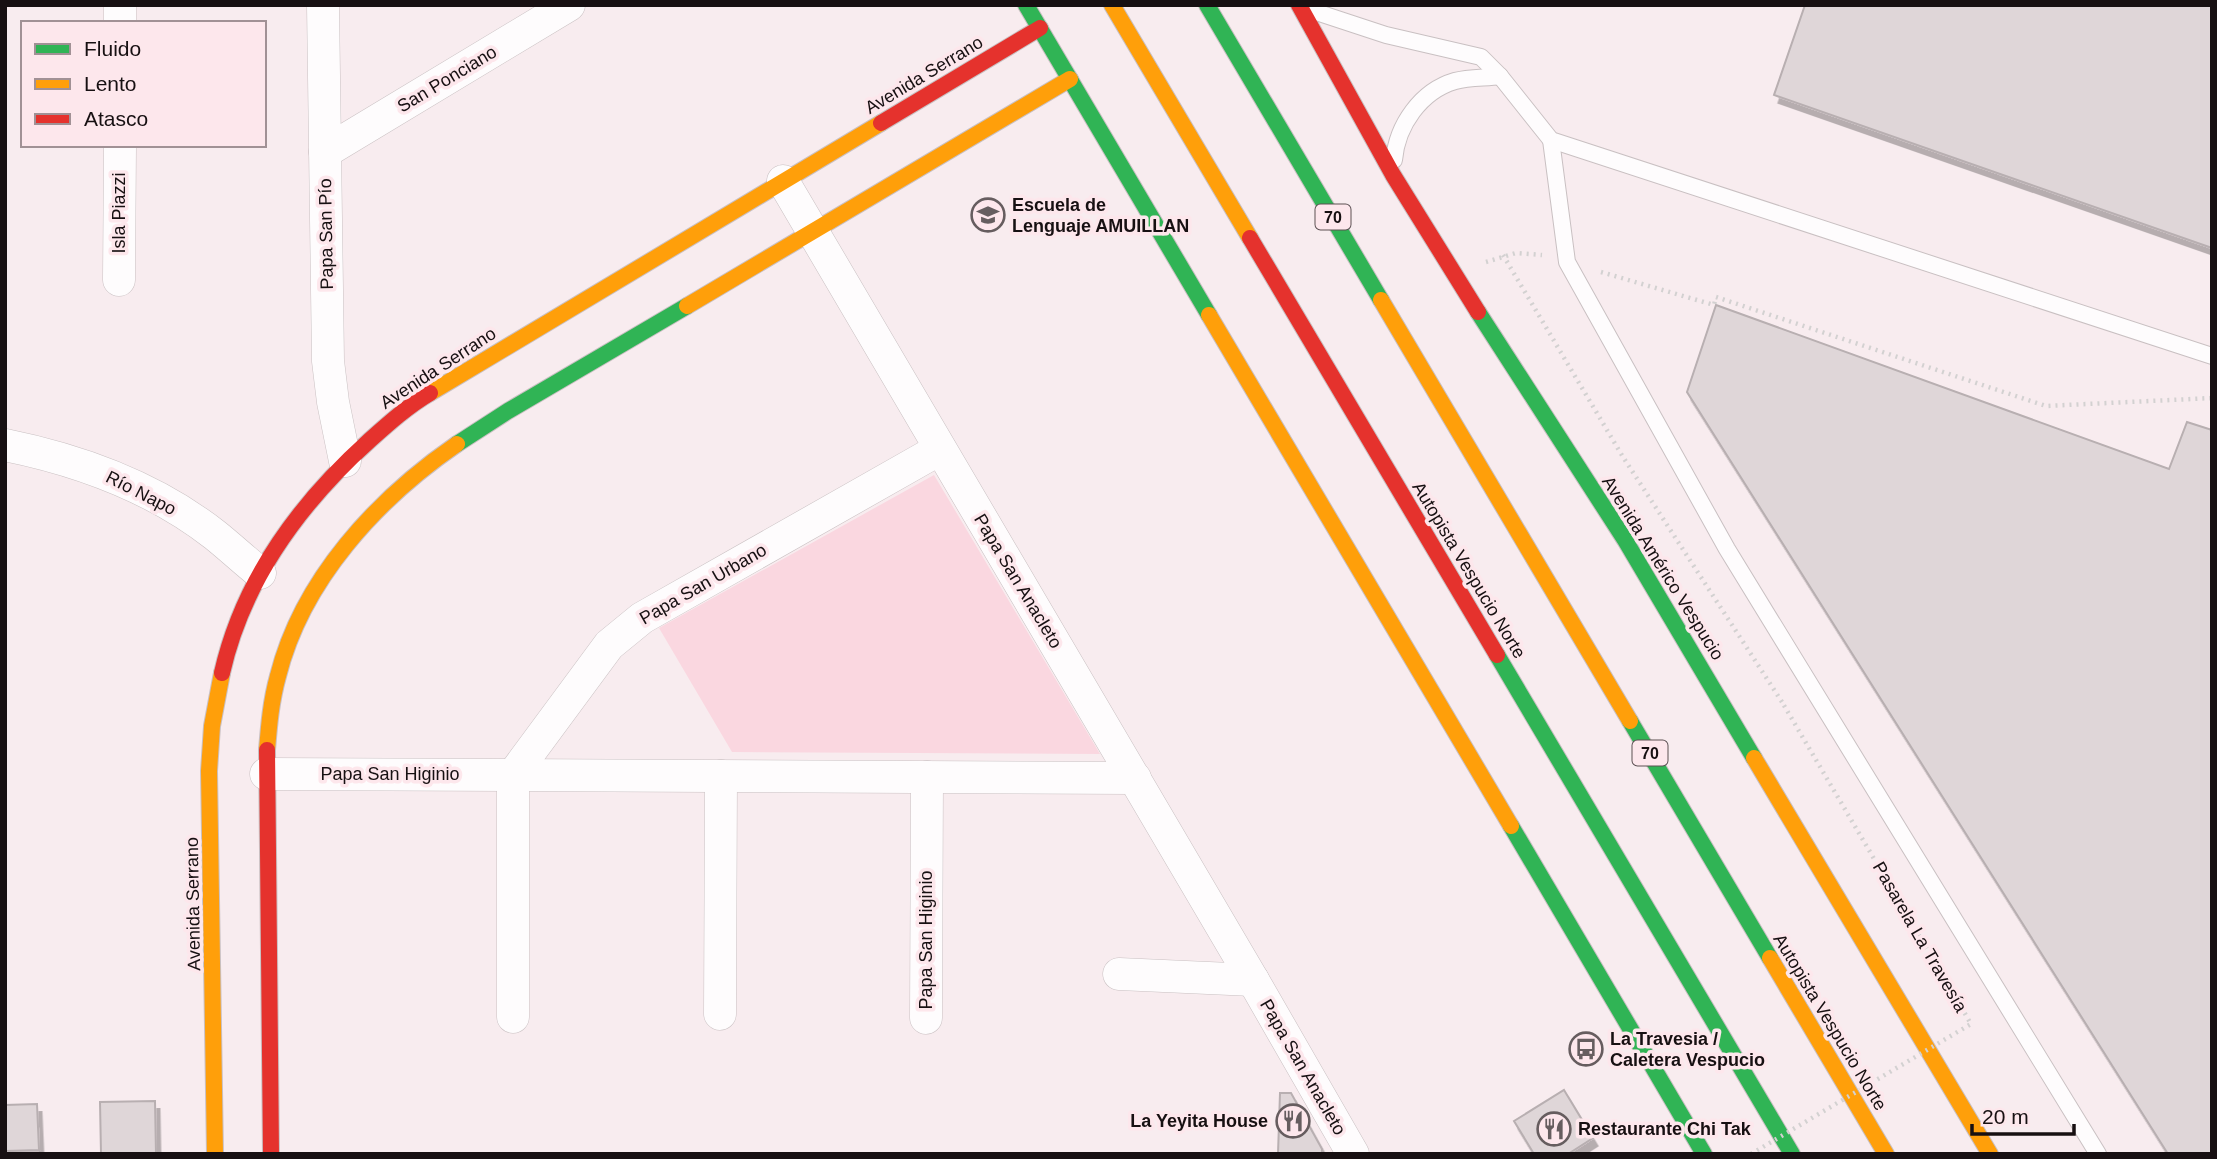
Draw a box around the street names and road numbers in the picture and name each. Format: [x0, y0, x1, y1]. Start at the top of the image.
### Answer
street label: Avenida Serrano [862, 32, 986, 118]
street label: San Ponciano [394, 42, 500, 116]
street label: Isla Piazzi [109, 172, 129, 254]
street label: Papa San Pío [315, 178, 337, 290]
road number: 70 [1316, 204, 1350, 230]
street label: Avenida Serrano [376, 323, 500, 413]
street label: Río Napo [103, 467, 179, 519]
street label: Avenida Américo Vespucio [1598, 472, 1728, 664]
street label: Autopista Vespucio Norte [1408, 478, 1530, 662]
street label: Papa San Anacleto [970, 510, 1066, 652]
street label: Papa San Urbano [636, 540, 770, 628]
road number: 70 [1632, 740, 1668, 766]
street label: Papa San Higinio [320, 764, 460, 784]
street label: Avenida Serrano [182, 837, 204, 971]
street label: Pasarela La Travesía [1869, 858, 1972, 1017]
street label: Papa San Higinio [916, 870, 936, 1010]
street label: Autopista Vespucio Norte [1769, 930, 1891, 1114]
street label: Papa San Anacleto [1256, 996, 1350, 1138]

